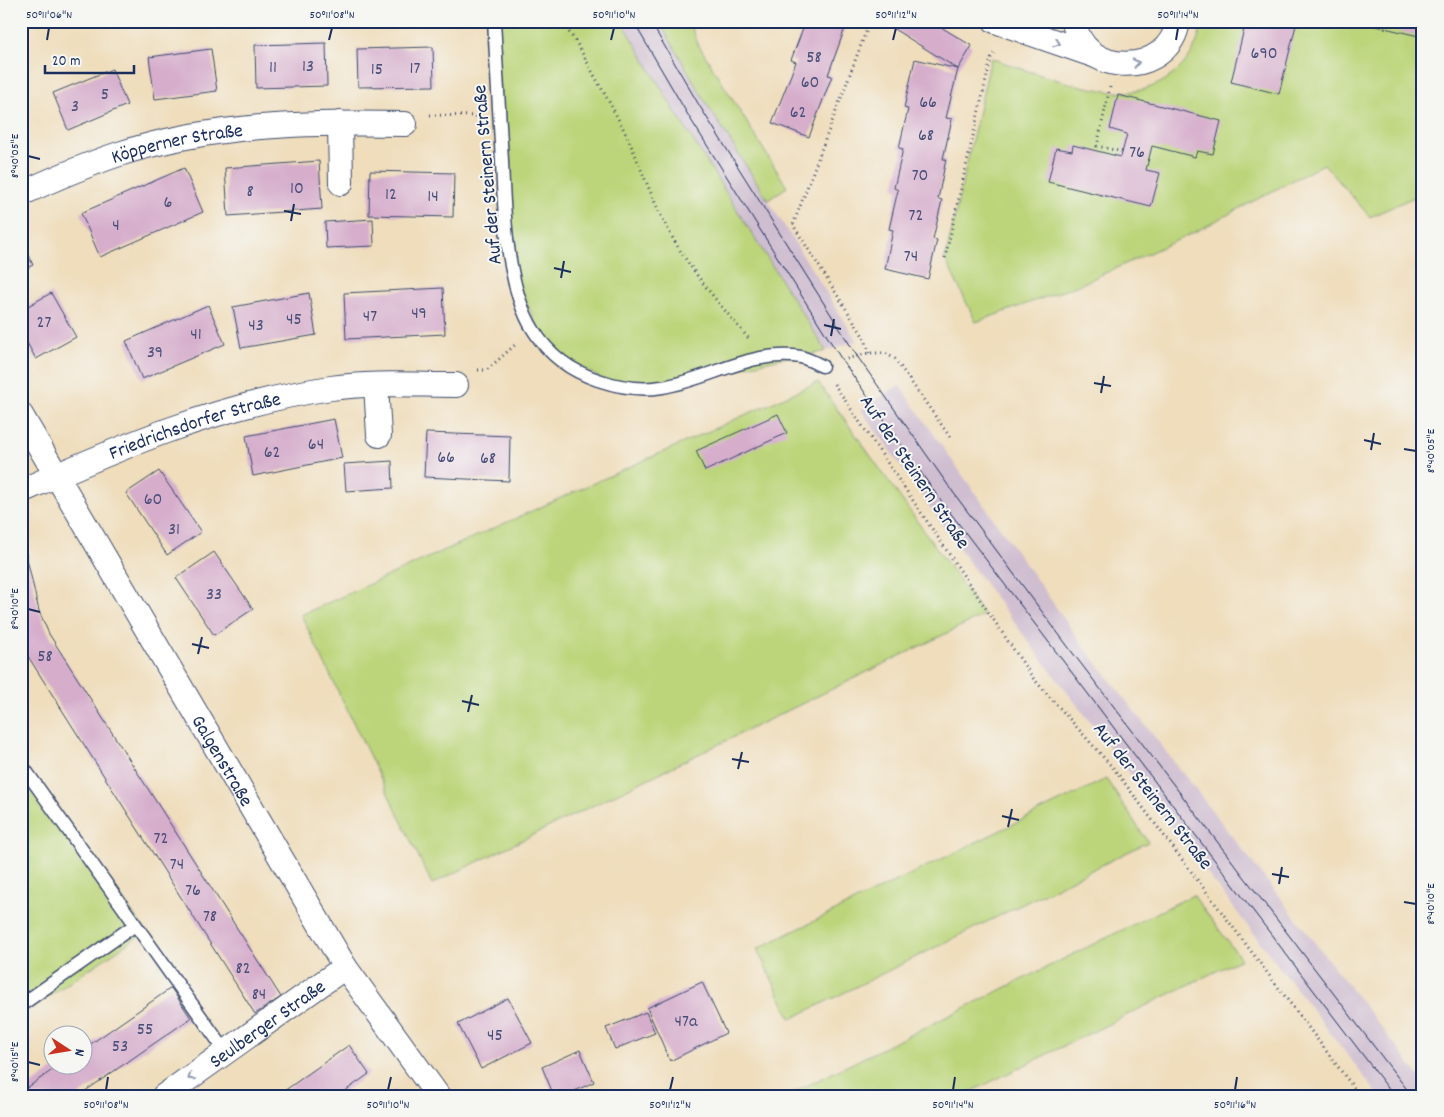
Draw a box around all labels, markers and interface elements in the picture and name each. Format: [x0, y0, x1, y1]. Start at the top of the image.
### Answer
text: 50°11'06"N [26, 7, 72, 24]
text: 50°11'08"N [309, 7, 355, 24]
text: 50°11'10"N [593, 7, 636, 24]
text: 50°11'12"N [875, 7, 917, 24]
text: 50°11'14"N [1157, 7, 1199, 24]
one-way arrow [1053, 37, 1061, 47]
scale bar [45, 42, 134, 74]
house number: 690 [1251, 42, 1277, 67]
house number: 58 [806, 46, 822, 71]
text: 20 m [52, 51, 80, 73]
house number: 13 [302, 55, 314, 80]
house number: 11 [269, 56, 277, 81]
house number: 17 [410, 57, 421, 82]
house number: 15 [371, 58, 383, 83]
one-way arrow [1131, 58, 1140, 69]
house number: 60 [801, 71, 819, 96]
house number: 5 [101, 83, 109, 108]
street label: Auf der Steinern Straße [467, 83, 511, 266]
house number: 66 [919, 91, 937, 116]
house number: 3 [71, 95, 79, 120]
house number: 62 [790, 101, 806, 126]
street label: Köpperner Straße [108, 118, 245, 173]
house number: 68 [918, 124, 934, 149]
text: 8°40'05"E [7, 133, 24, 178]
house number: 76 [1129, 141, 1145, 166]
house number: 70 [912, 164, 928, 189]
house number: 10 [290, 177, 304, 202]
house number: 8 [246, 180, 254, 205]
house number: 12 [385, 183, 397, 208]
house number: 14 [427, 185, 439, 210]
house number: 6 [164, 191, 172, 216]
house number: 72 [909, 204, 923, 229]
house number: 4 [112, 214, 120, 239]
house number: 74 [904, 245, 918, 270]
house number: 49 [411, 302, 427, 327]
house number: 47 [363, 305, 377, 330]
house number: 45 [286, 308, 302, 333]
house number: 27 [37, 311, 51, 336]
house number: 43 [248, 314, 264, 339]
house number: 41 [190, 323, 202, 348]
house number: 39 [147, 341, 163, 366]
street label: Friedrichsdorfer Straße [105, 387, 284, 469]
street label: Auf der Steinern Straße [851, 390, 976, 556]
text: 8°40'05"E [1423, 428, 1440, 473]
house number: 64 [308, 433, 324, 458]
house number: 62 [264, 441, 280, 466]
house number: 66 [437, 446, 455, 471]
house number: 68 [480, 447, 496, 472]
house number: 60 [144, 488, 162, 513]
house number: 31 [168, 518, 180, 543]
house number: 33 [206, 583, 222, 608]
text: 8°40'10"E [7, 588, 24, 630]
house number: 58 [37, 645, 53, 670]
street label: Galgenstraße [183, 710, 259, 813]
street label: Auf der Steinern Straße [1085, 717, 1218, 877]
house number: 72 [154, 827, 168, 852]
house number: 74 [170, 853, 184, 878]
house number: 76 [185, 879, 201, 904]
text: 8°40'10"E [1423, 883, 1440, 925]
house number: 78 [203, 905, 217, 930]
house number: 82 [235, 957, 251, 982]
street label: Seulberger Straße [204, 974, 332, 1076]
house number: 84 [252, 983, 266, 1008]
house number: 47a [675, 1010, 698, 1035]
house number: 55 [137, 1018, 153, 1043]
north arrow [42, 1024, 92, 1074]
house number: 45 [487, 1024, 503, 1049]
house number: 53 [112, 1035, 128, 1060]
text: 8°40'15"E [7, 1041, 24, 1082]
text: N [68, 1047, 89, 1058]
one-way arrow [187, 1071, 197, 1080]
text: 50°11'08"N [83, 1097, 129, 1114]
text: 50°11'10"N [367, 1097, 410, 1114]
text: 50°11'12"N [649, 1097, 691, 1114]
text: 50°11'14"N [932, 1097, 974, 1114]
text: 50°11'16"N [1214, 1097, 1256, 1114]

